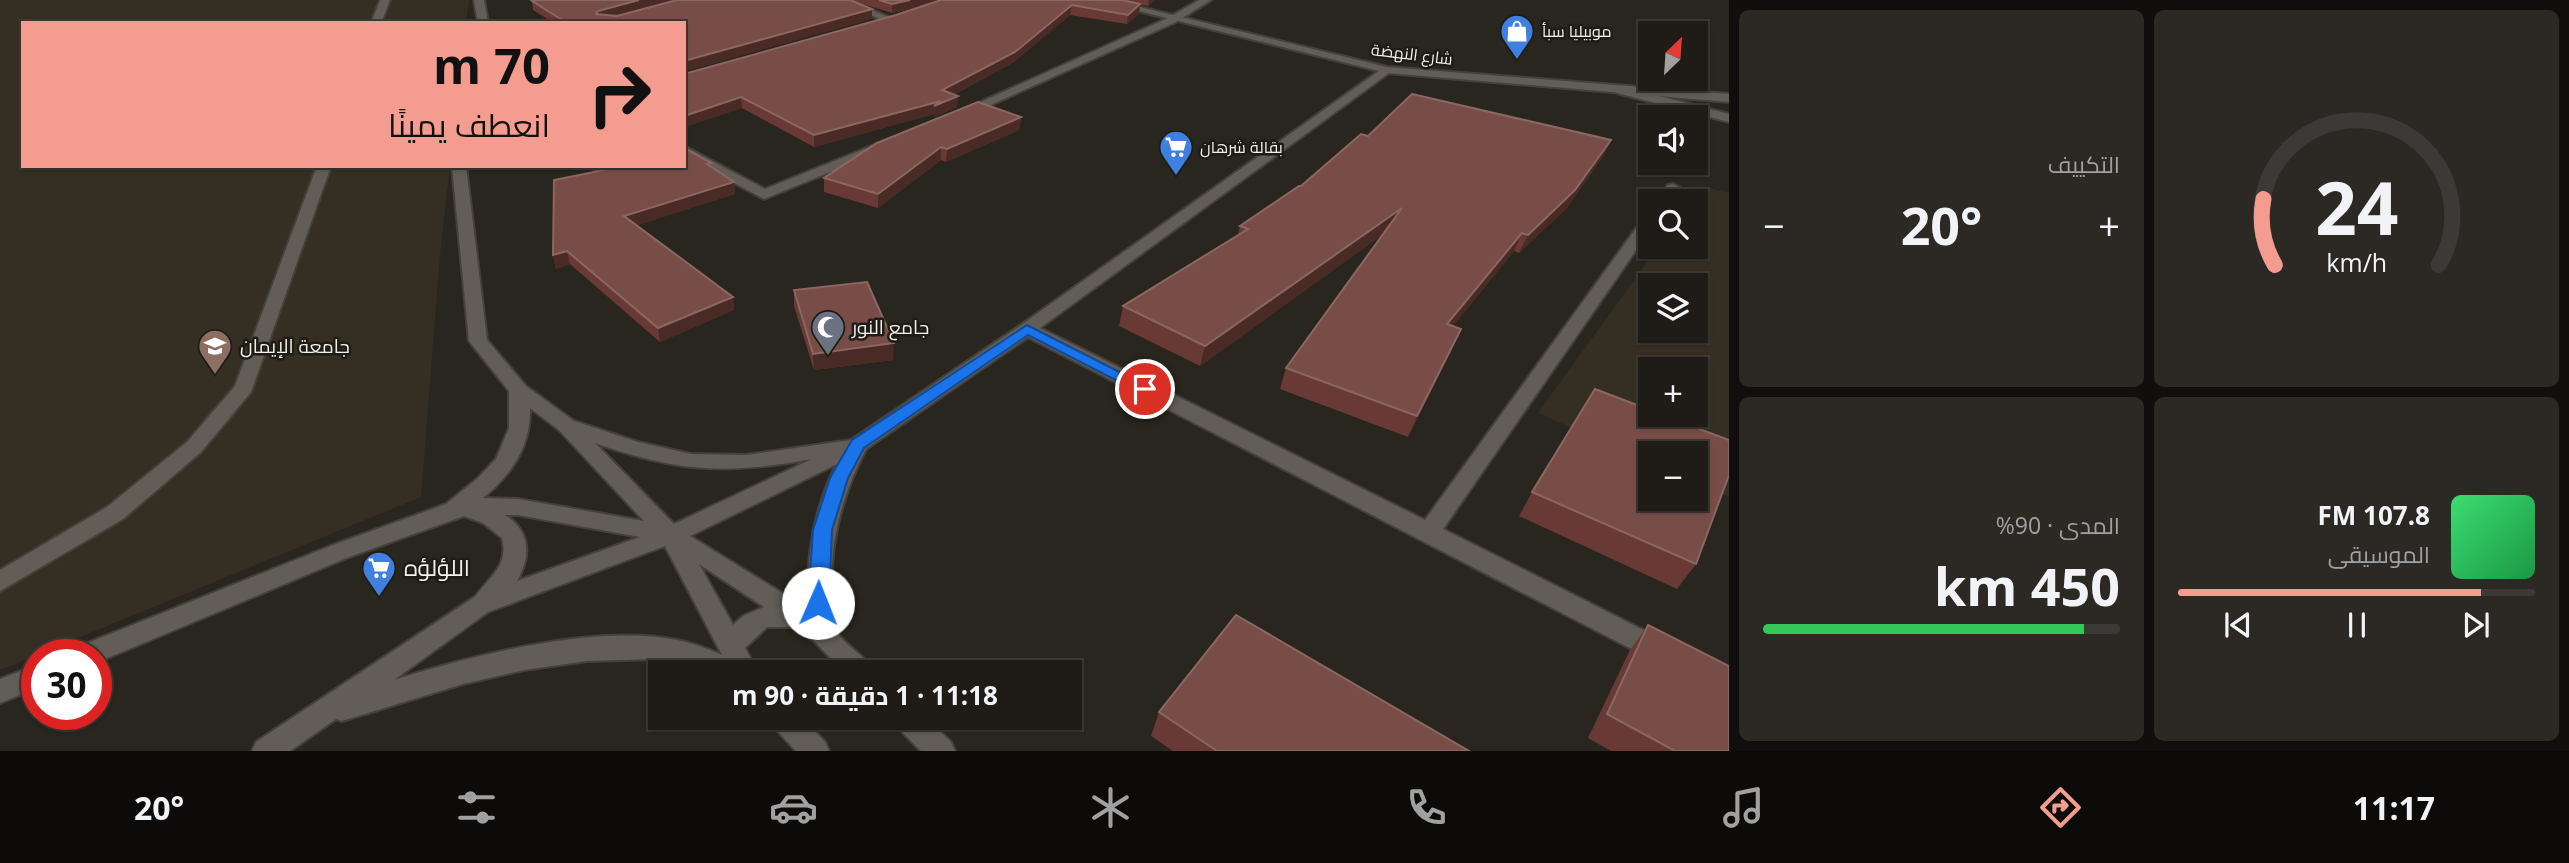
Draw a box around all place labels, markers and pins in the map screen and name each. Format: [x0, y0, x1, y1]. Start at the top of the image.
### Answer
shop icon: موبيليا سبأ [1498, 12, 1536, 61]
place label: موبيليا سبأ [1542, 20, 1612, 42]
supermarket icon: بقالة شرهان [1157, 128, 1195, 177]
place label: بقالة شرهان [1200, 136, 1283, 158]
mosque icon: جامع النور [809, 308, 847, 357]
place label: جامع النور [851, 314, 929, 341]
school or university icon: جامعة الإيمان [196, 327, 234, 376]
place label: جامعة الإيمان [240, 333, 350, 359]
pin [1115, 359, 1175, 419]
supermarket icon: اللؤلؤه [360, 549, 398, 598]
place label: اللؤلؤه [404, 551, 470, 583]

